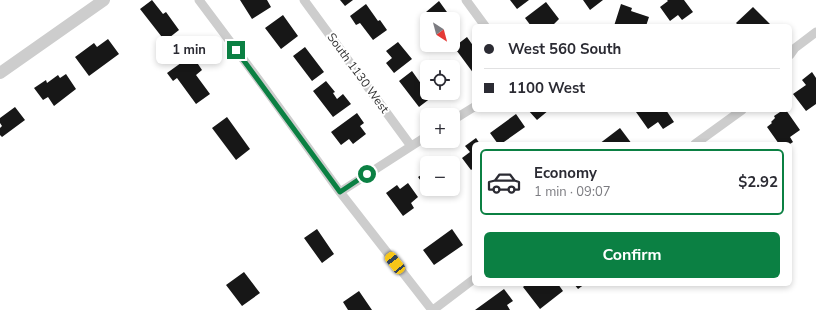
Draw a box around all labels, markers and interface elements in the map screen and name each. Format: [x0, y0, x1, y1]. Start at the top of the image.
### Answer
north arrow [420, 12, 460, 52]
map controls [420, 12, 460, 196]
street label: South 1130 West [323, 30, 393, 117]
callout: 1 min [156, 36, 222, 64]
text: West 560 South [508, 39, 621, 59]
text: 1 min [172, 41, 206, 59]
route end [227, 41, 245, 59]
button: locate [420, 60, 460, 100]
text: 1100 West [508, 78, 585, 98]
button: + [420, 108, 460, 148]
button: − [420, 156, 460, 196]
text: Economy [534, 163, 597, 183]
icon: car [486, 164, 522, 200]
route start [358, 165, 376, 183]
text: $2.92 [738, 172, 778, 192]
text: 1 min · 09:07 [534, 183, 610, 201]
button: Confirm [484, 232, 780, 278]
car [383, 250, 407, 276]

